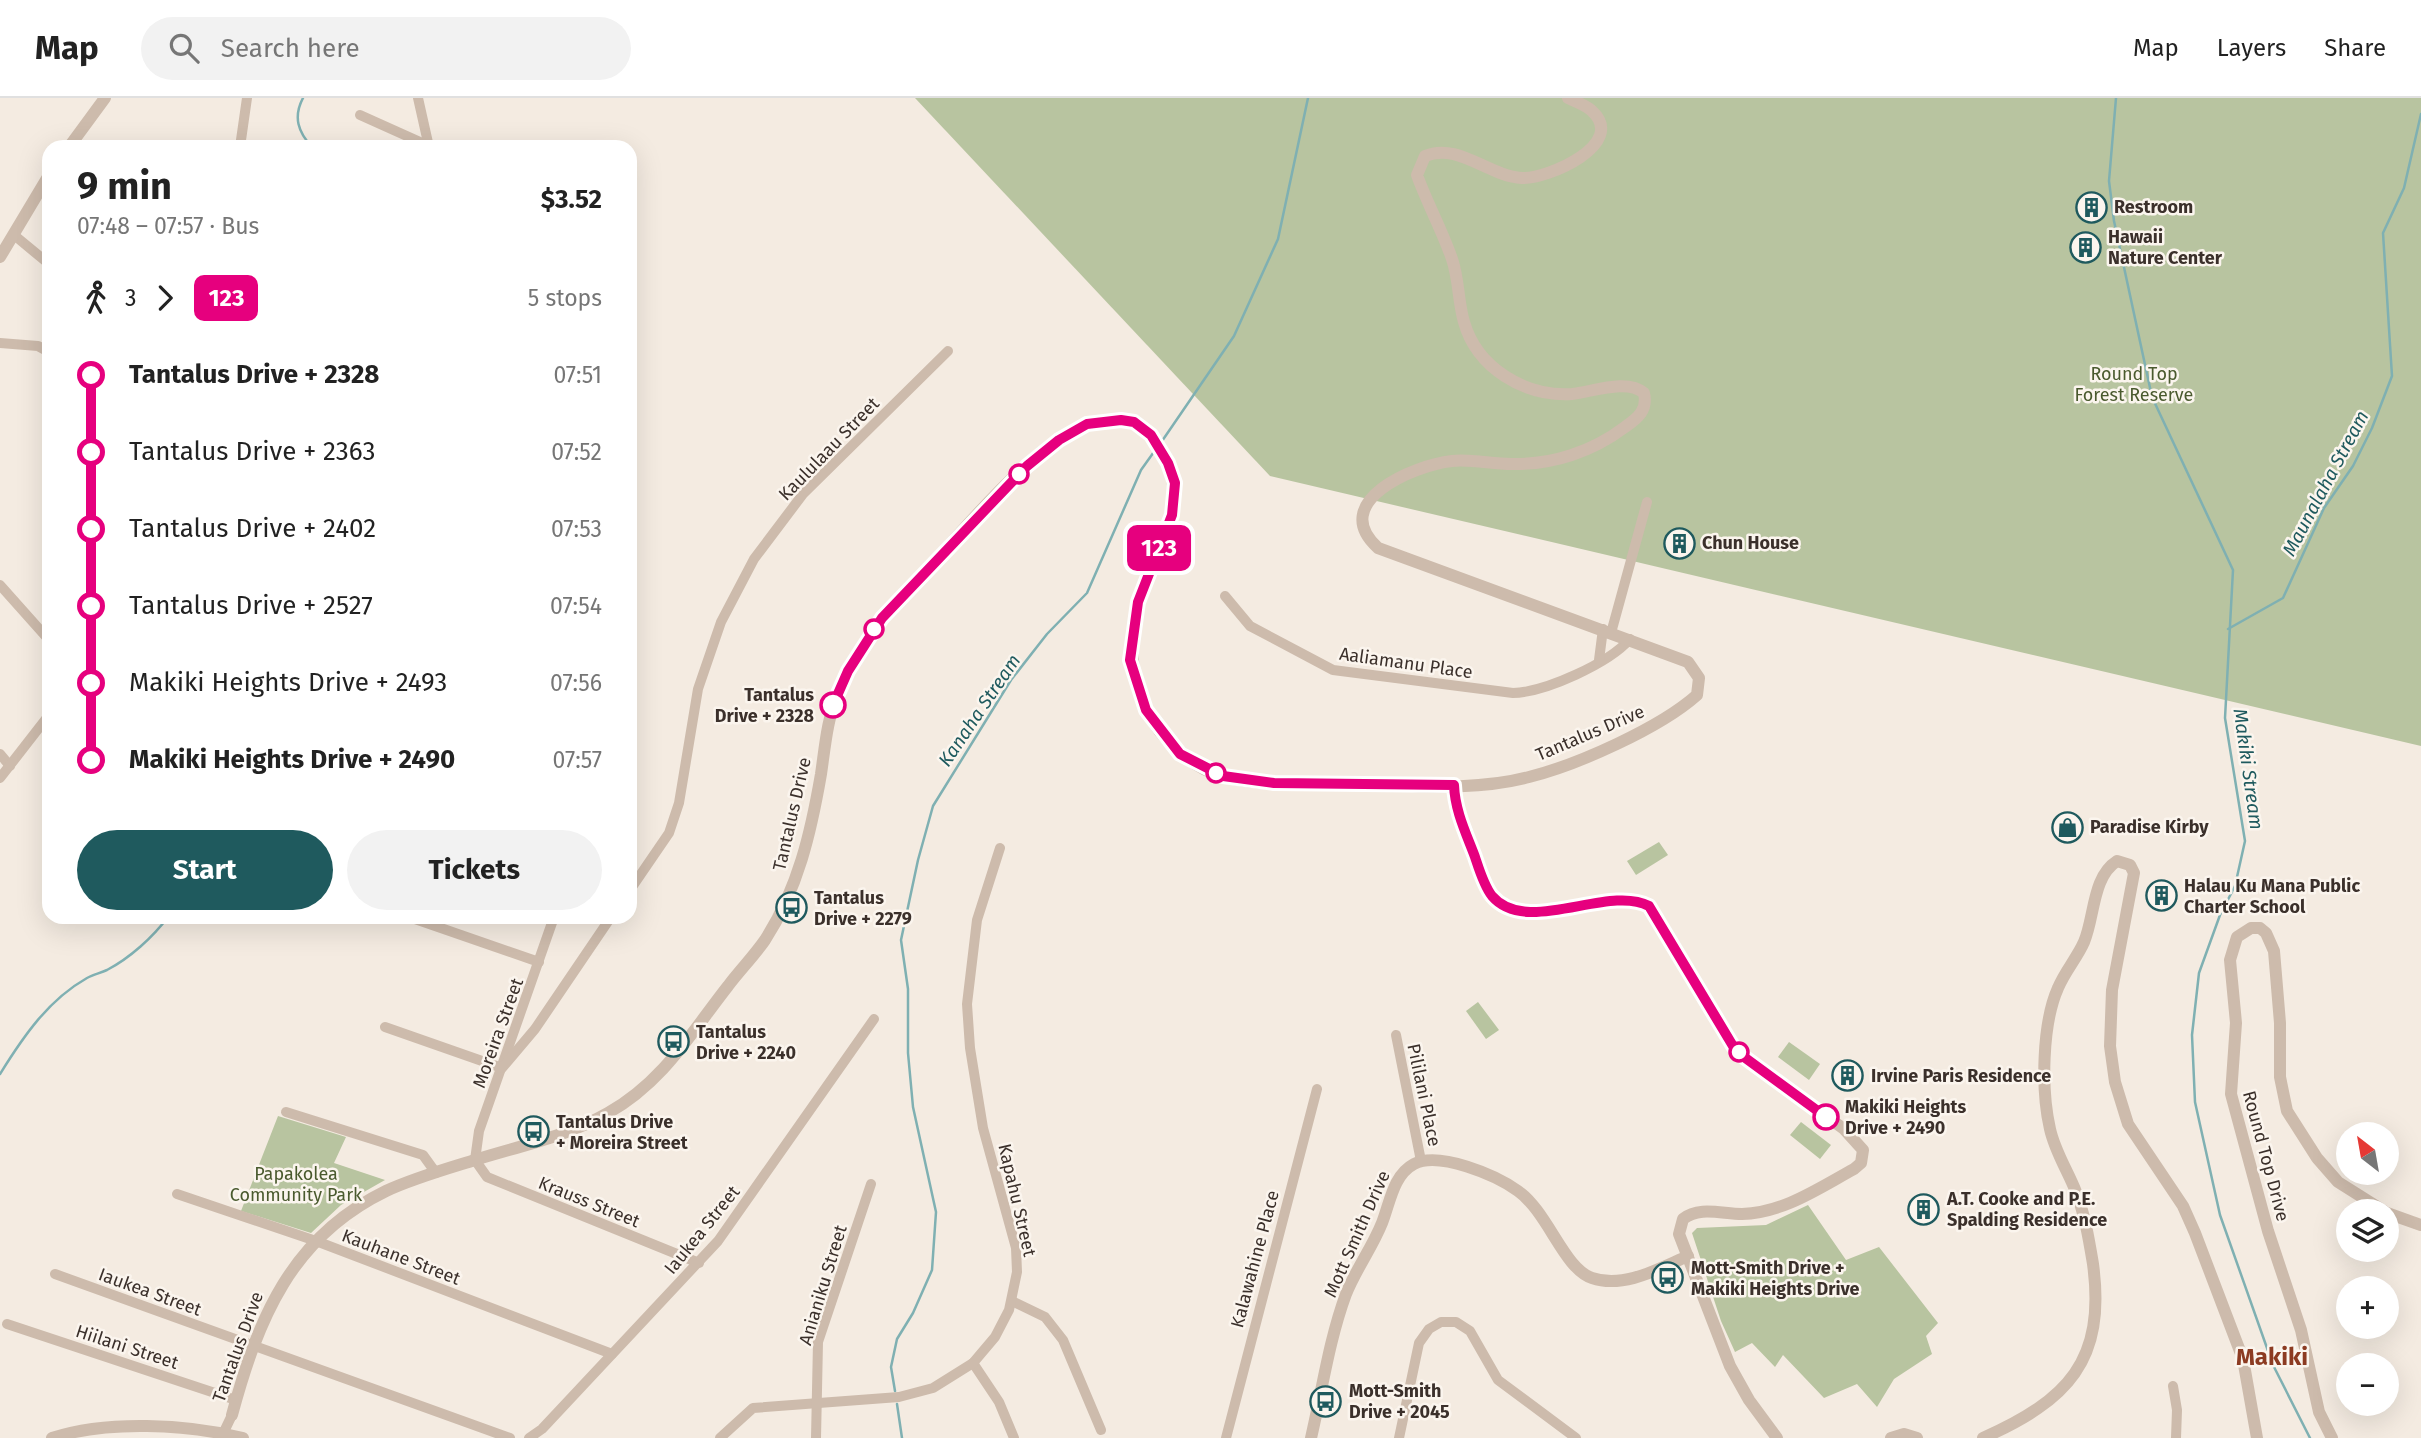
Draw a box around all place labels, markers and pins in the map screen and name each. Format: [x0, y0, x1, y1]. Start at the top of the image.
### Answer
building icon: Restroom [2074, 190, 2108, 224]
place label: Restroom [2114, 196, 2193, 218]
place label: Hawaii Nature Center [2108, 226, 2223, 269]
building icon: Hawaii Nature Center [2068, 230, 2102, 264]
unlabelled marker [1009, 464, 1029, 484]
building icon: Chun House [1662, 526, 1696, 560]
place label: Chun House [1702, 532, 1799, 554]
unlabelled marker [864, 619, 884, 639]
place label: Tantalus Drive + 2328 [715, 684, 814, 727]
marker: Tantalus Drive + 2328 [820, 692, 846, 718]
unlabelled marker [1206, 763, 1226, 783]
shop icon: Paradise Kirby [2050, 810, 2084, 844]
place label: Paradise Kirby [2090, 816, 2209, 838]
place label: Halau Ku Mana Public Charter School [2184, 875, 2360, 918]
building icon: Halau Ku Mana Public Charter School [2144, 879, 2178, 913]
place label: Tantalus Drive + 2279 [814, 887, 912, 930]
bus stop icon: Tantalus Drive + 2279 [774, 891, 808, 925]
place label: Tantalus Drive + 2240 [696, 1021, 796, 1064]
bus stop icon: Tantalus Drive + 2240 [656, 1025, 690, 1059]
unlabelled marker [1729, 1042, 1749, 1062]
building icon: Irvine Paris Residence [1831, 1059, 1865, 1093]
place label: Irvine Paris Residence [1871, 1065, 2051, 1087]
place label: Makiki Heights Drive + 2490 [1845, 1096, 1967, 1139]
marker: Makiki Heights Drive + 2490 [1813, 1104, 1839, 1130]
place label: Tantalus Drive + Moreira Street [556, 1111, 689, 1154]
bus stop icon: Tantalus Drive + Moreira Street [516, 1115, 550, 1149]
place label: A.T. Cooke and P.E. Spalding Residence [1946, 1188, 2107, 1231]
building icon: A.T. Cooke and P.E. Spalding Residence [1907, 1192, 1941, 1226]
place label: Mott-Smith Drive + Makiki Heights Drive [1691, 1257, 1860, 1300]
bus stop icon: Mott-Smith Drive + Makiki Heights Drive [1651, 1261, 1685, 1295]
place label: Mott-Smith Drive + 2045 [1349, 1380, 1450, 1423]
bus stop icon: Mott-Smith Drive + 2045 [1309, 1384, 1343, 1418]

